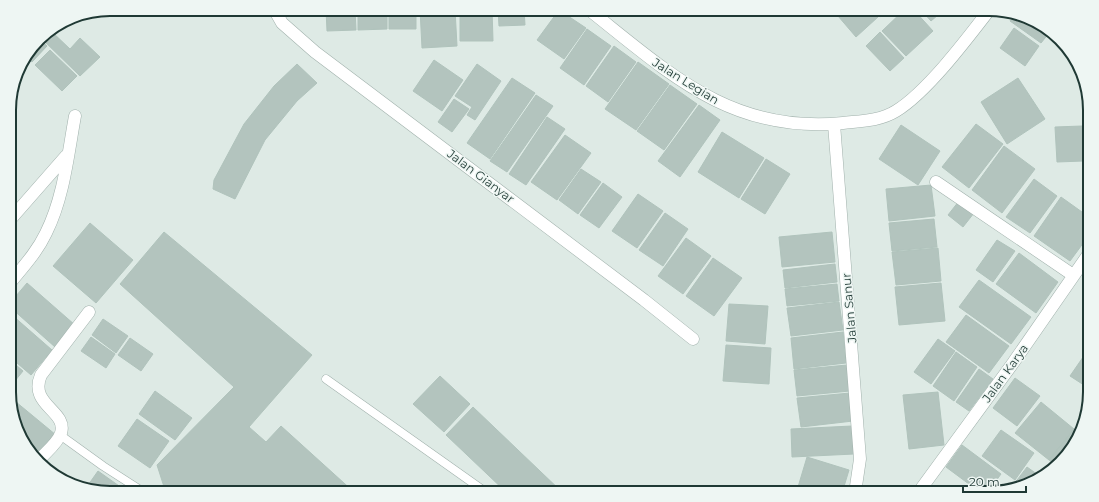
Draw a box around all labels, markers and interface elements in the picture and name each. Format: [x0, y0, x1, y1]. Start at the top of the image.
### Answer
street label: Jalan Legian [649, 54, 722, 107]
street label: Jalan Gianyar [444, 145, 518, 206]
street label: Jalan Sanur [838, 272, 860, 345]
street label: Jalan Karya [978, 341, 1031, 406]
scale bar [963, 468, 1026, 494]
text: 20 m [969, 474, 1000, 489]

